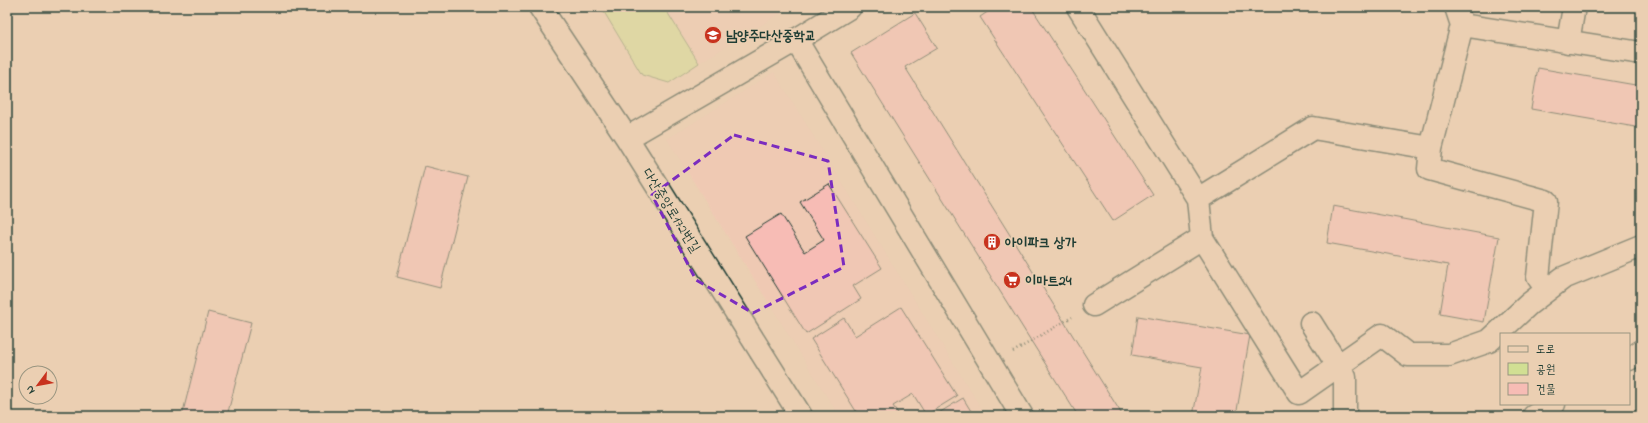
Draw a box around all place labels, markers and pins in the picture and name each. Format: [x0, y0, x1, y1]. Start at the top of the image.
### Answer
school or university icon: 남양주다산중학교 [703, 25, 723, 45]
place label: 남양주다산중학교 [726, 26, 816, 47]
building icon: 아이파크 상가 [982, 232, 1002, 252]
place label: 아이파크 상가 [1005, 233, 1077, 254]
supermarket icon: 이마트24 [1002, 270, 1022, 290]
place label: 이마트24 [1025, 271, 1072, 292]

